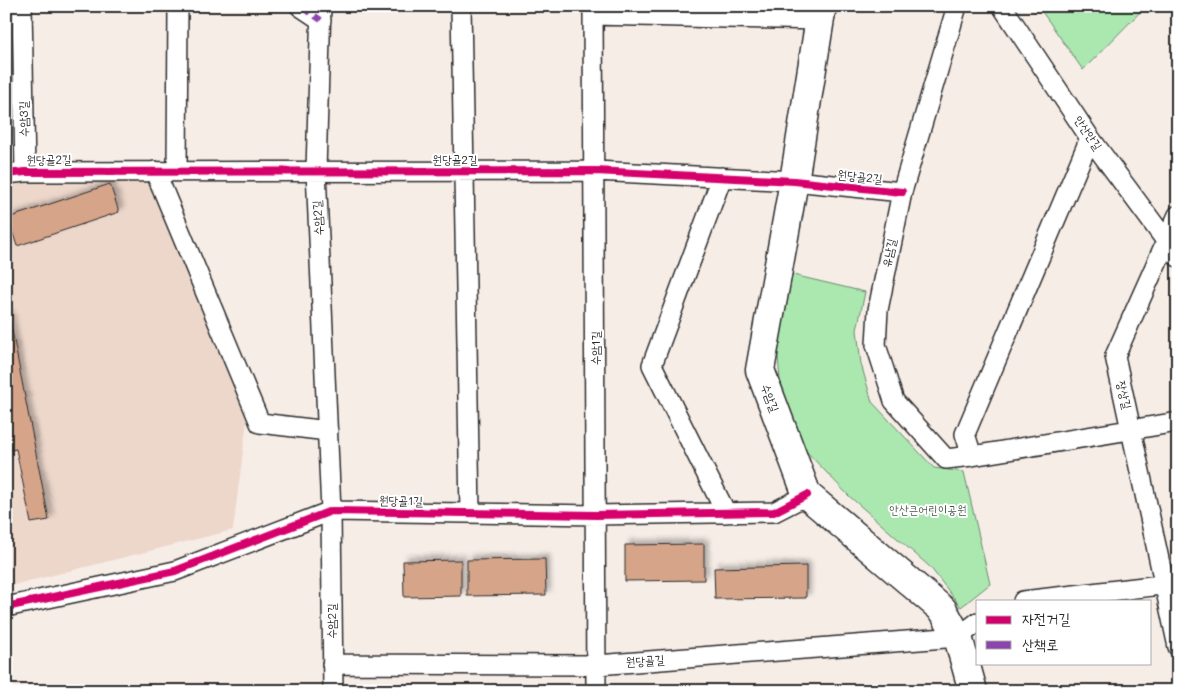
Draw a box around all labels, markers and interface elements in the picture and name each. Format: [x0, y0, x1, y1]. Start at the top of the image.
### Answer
street label: 수암3길 [15, 101, 31, 137]
street label: 안산안길 [1071, 112, 1107, 153]
street label: 원당골2길 [26, 151, 72, 167]
street label: 원당골2길 [432, 151, 478, 167]
street label: 원당골2길 [837, 166, 884, 186]
street label: 수암2길 [308, 199, 326, 236]
street label: 유남길 [877, 237, 899, 269]
street label: 수암1길 [587, 330, 603, 365]
street label: 장상길 [1114, 379, 1136, 411]
street label: 수암길 [758, 381, 784, 414]
street label: 원당골1길 [379, 492, 423, 508]
park label: 안산큰어린이공원 [889, 501, 967, 517]
legend [976, 600, 1152, 664]
street label: 수암2길 [323, 603, 339, 639]
text: 자전거길 [1022, 608, 1070, 628]
text: 산책로 [1022, 634, 1058, 654]
street label: 원당골길 [625, 651, 665, 669]

